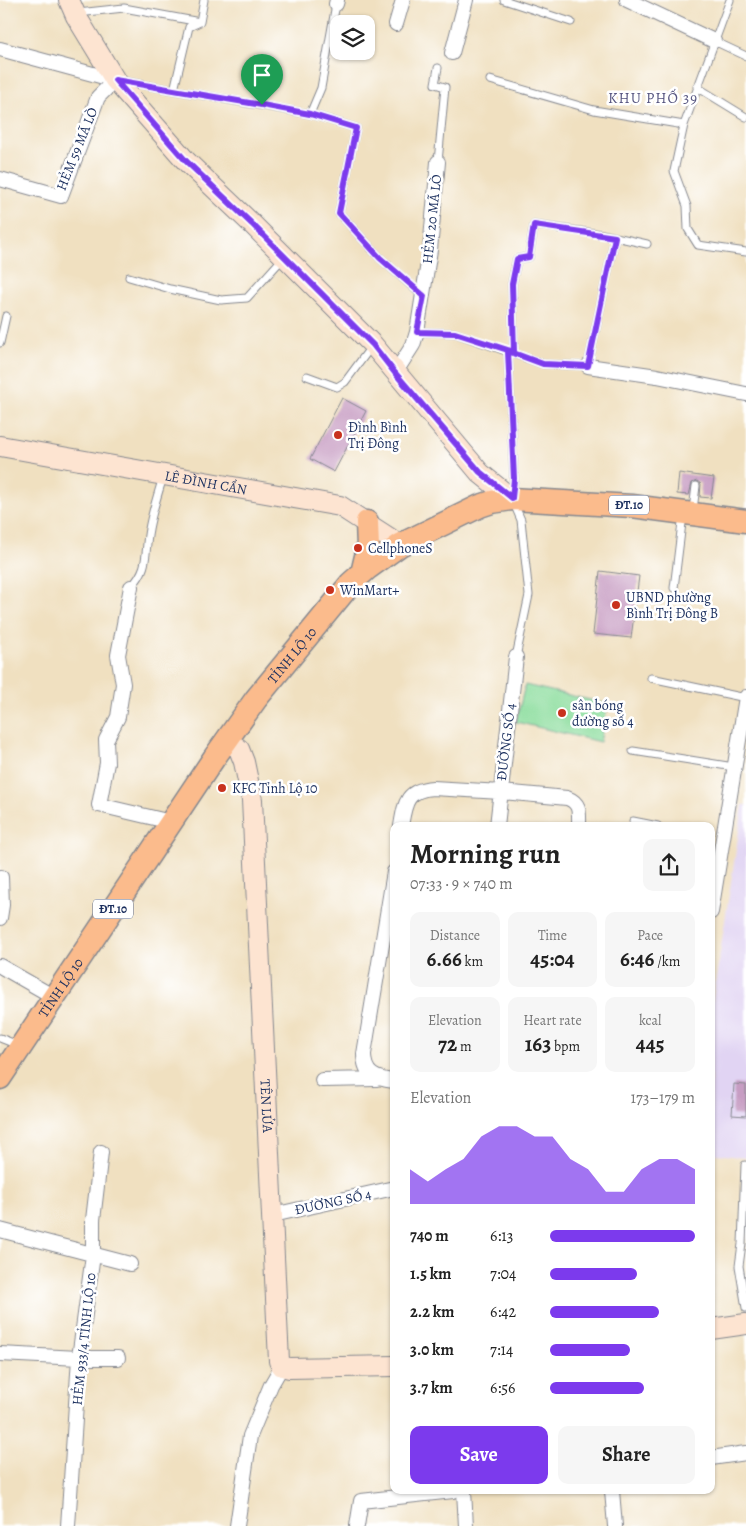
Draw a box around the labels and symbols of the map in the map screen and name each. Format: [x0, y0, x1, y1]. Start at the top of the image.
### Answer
pin [241, 54, 283, 105]
district label: KHU PHỐ 39 [608, 88, 698, 108]
street label: HẺM 59 MÃ LÒ [52, 104, 102, 193]
street label: HẺM 20 MÃ LÒ [418, 173, 446, 265]
place label: Đình Bình Trị Đông [348, 418, 408, 453]
marker: Đình Bình Trị Đông [332, 429, 344, 441]
street label: LÊ ĐÌNH CẨN [163, 466, 249, 499]
road number: ĐT.10 [609, 496, 649, 514]
place label: CellphoneS [368, 539, 433, 558]
marker: CellphoneS [352, 542, 364, 554]
place label: WinMart+ [339, 581, 399, 600]
marker: WinMart+ [324, 584, 336, 596]
place label: UBND phường Bình Trị Đông B [626, 588, 718, 623]
marker: UBND phường Bình Trị Đông B [610, 599, 622, 611]
street label: TỈNH LỘ 10 [263, 623, 321, 688]
place label: sân bóng đường số 4 [572, 696, 634, 731]
street label: ĐƯỜNG SỐ 4 [491, 702, 520, 782]
marker: sân bóng đường số 4 [556, 707, 568, 719]
place label: KFC Tỉnh Lộ 10 [232, 779, 318, 798]
marker: KFC Tỉnh Lộ 10 [216, 782, 228, 794]
road number: ĐT.10 [93, 900, 133, 919]
street label: TỈNH LỘ 10 [34, 954, 87, 1021]
street label: TÊN LỬA [256, 1079, 278, 1134]
street label: ĐƯỜNG SỐ 4 [293, 1184, 373, 1219]
street label: HẺM 933/4 TỈNH LỘ 10 [68, 1272, 100, 1406]

